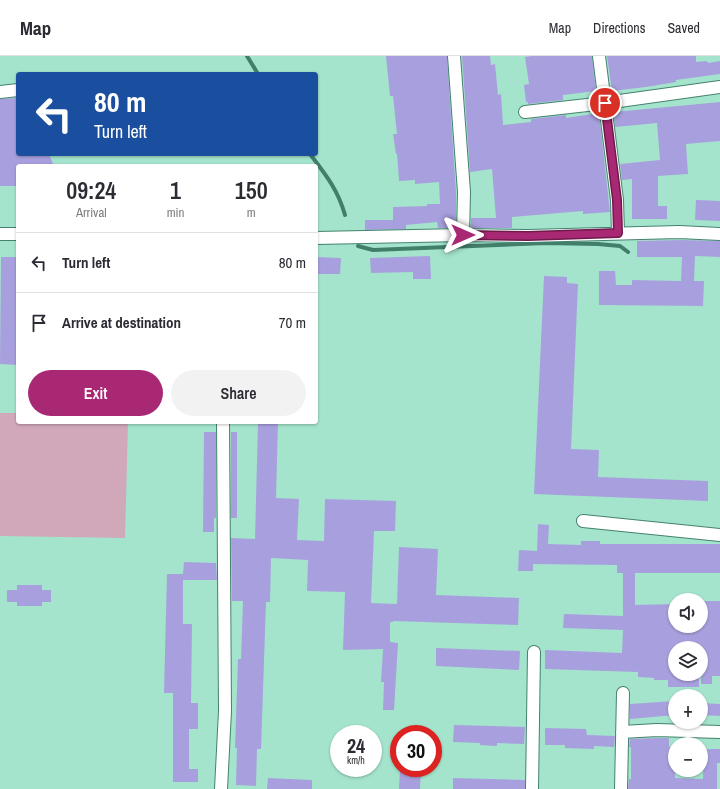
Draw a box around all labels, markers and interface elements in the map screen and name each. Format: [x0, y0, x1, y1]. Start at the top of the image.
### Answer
text: Map [20, 15, 51, 41]
text: Map [549, 19, 571, 37]
text: Directions [593, 19, 645, 37]
text: Saved [667, 19, 700, 37]
text: 80 m [94, 83, 146, 121]
pin [588, 86, 622, 120]
icon: left [28, 88, 80, 140]
icon: arrive [594, 92, 616, 114]
text: Turn left [94, 119, 147, 144]
text: 09:24 [66, 174, 116, 206]
text: 1 [170, 174, 181, 206]
text: 150 [235, 174, 268, 206]
text: Arrival [76, 204, 107, 221]
text: min [167, 204, 184, 221]
text: m [247, 204, 256, 221]
position arrow [442, 214, 484, 256]
icon: left [28, 252, 50, 274]
text: Turn left [62, 252, 110, 273]
text: 80 m [279, 252, 306, 273]
icon: arrive [28, 312, 50, 334]
text: Arrive at destination [62, 312, 181, 333]
text: 70 m [279, 312, 306, 333]
button: Exit [28, 370, 163, 416]
button: Share [171, 370, 306, 416]
map controls [668, 593, 708, 777]
button: sound [668, 593, 708, 633]
button: layers [668, 641, 708, 681]
button: + [668, 689, 708, 729]
speed limit sign: 30 [390, 725, 442, 777]
text: 24 [347, 732, 365, 759]
button: − [668, 737, 708, 777]
text: km/h [347, 754, 365, 767]

